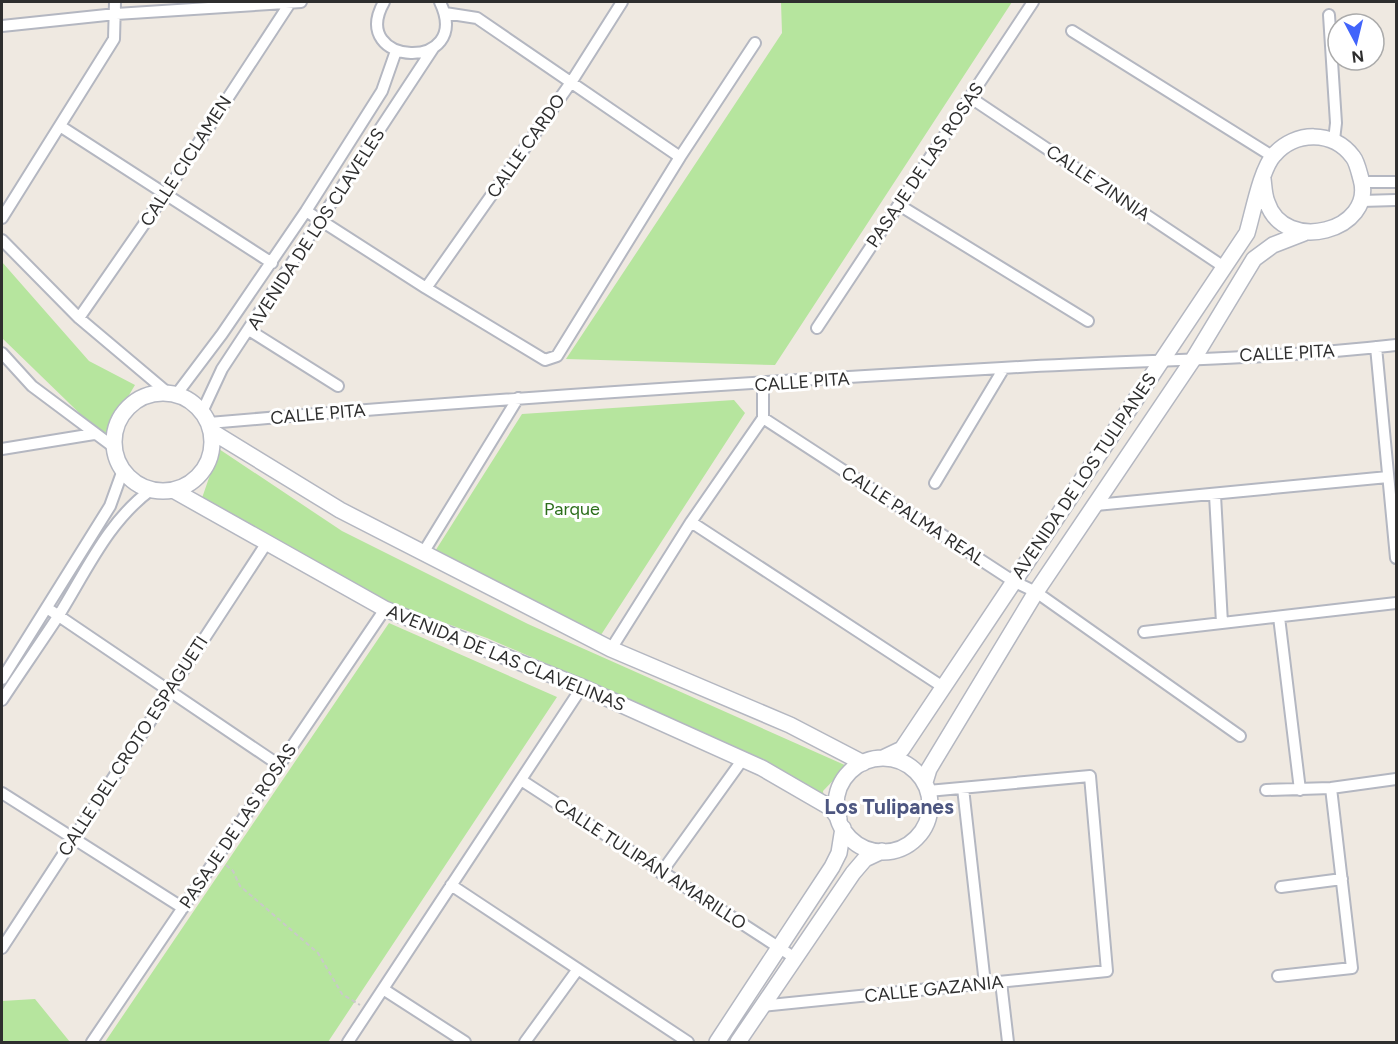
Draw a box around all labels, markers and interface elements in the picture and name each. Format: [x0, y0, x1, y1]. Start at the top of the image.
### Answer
north arrow [1326, 12, 1386, 72]
text: N [1350, 46, 1365, 67]
street label: PASAJE DE LAS ROSAS [862, 78, 988, 252]
street label: CALLE CARDO [482, 90, 570, 202]
street label: CALLE CICLAMEN [136, 92, 236, 230]
street label: AVENIDA DE LOS CLAVELES [242, 124, 390, 334]
street label: CALLE ZINNIA [1042, 140, 1154, 226]
street label: CALLE PITA [1239, 340, 1335, 366]
street label: CALLE PITA [754, 368, 850, 396]
street label: AVENIDA DE LOS TULIPANES [1007, 369, 1161, 583]
street label: CALLE PITA [270, 399, 366, 429]
street label: CALLE PALMA REAL [837, 461, 989, 571]
park label: Parque [544, 498, 600, 520]
street label: AVENIDA DE LAS CLAVELINAS [384, 600, 628, 716]
street label: CALLE DEL CROTO ESPAGUETI [54, 632, 212, 860]
street label: PASAJE DE LAS ROSAS [175, 739, 301, 913]
street label: CALLE TULIPÁN AMARILLO [550, 794, 750, 935]
district label: Los Tulipanes [824, 794, 954, 819]
street label: CALLE GAZANIA [864, 971, 1004, 1007]

